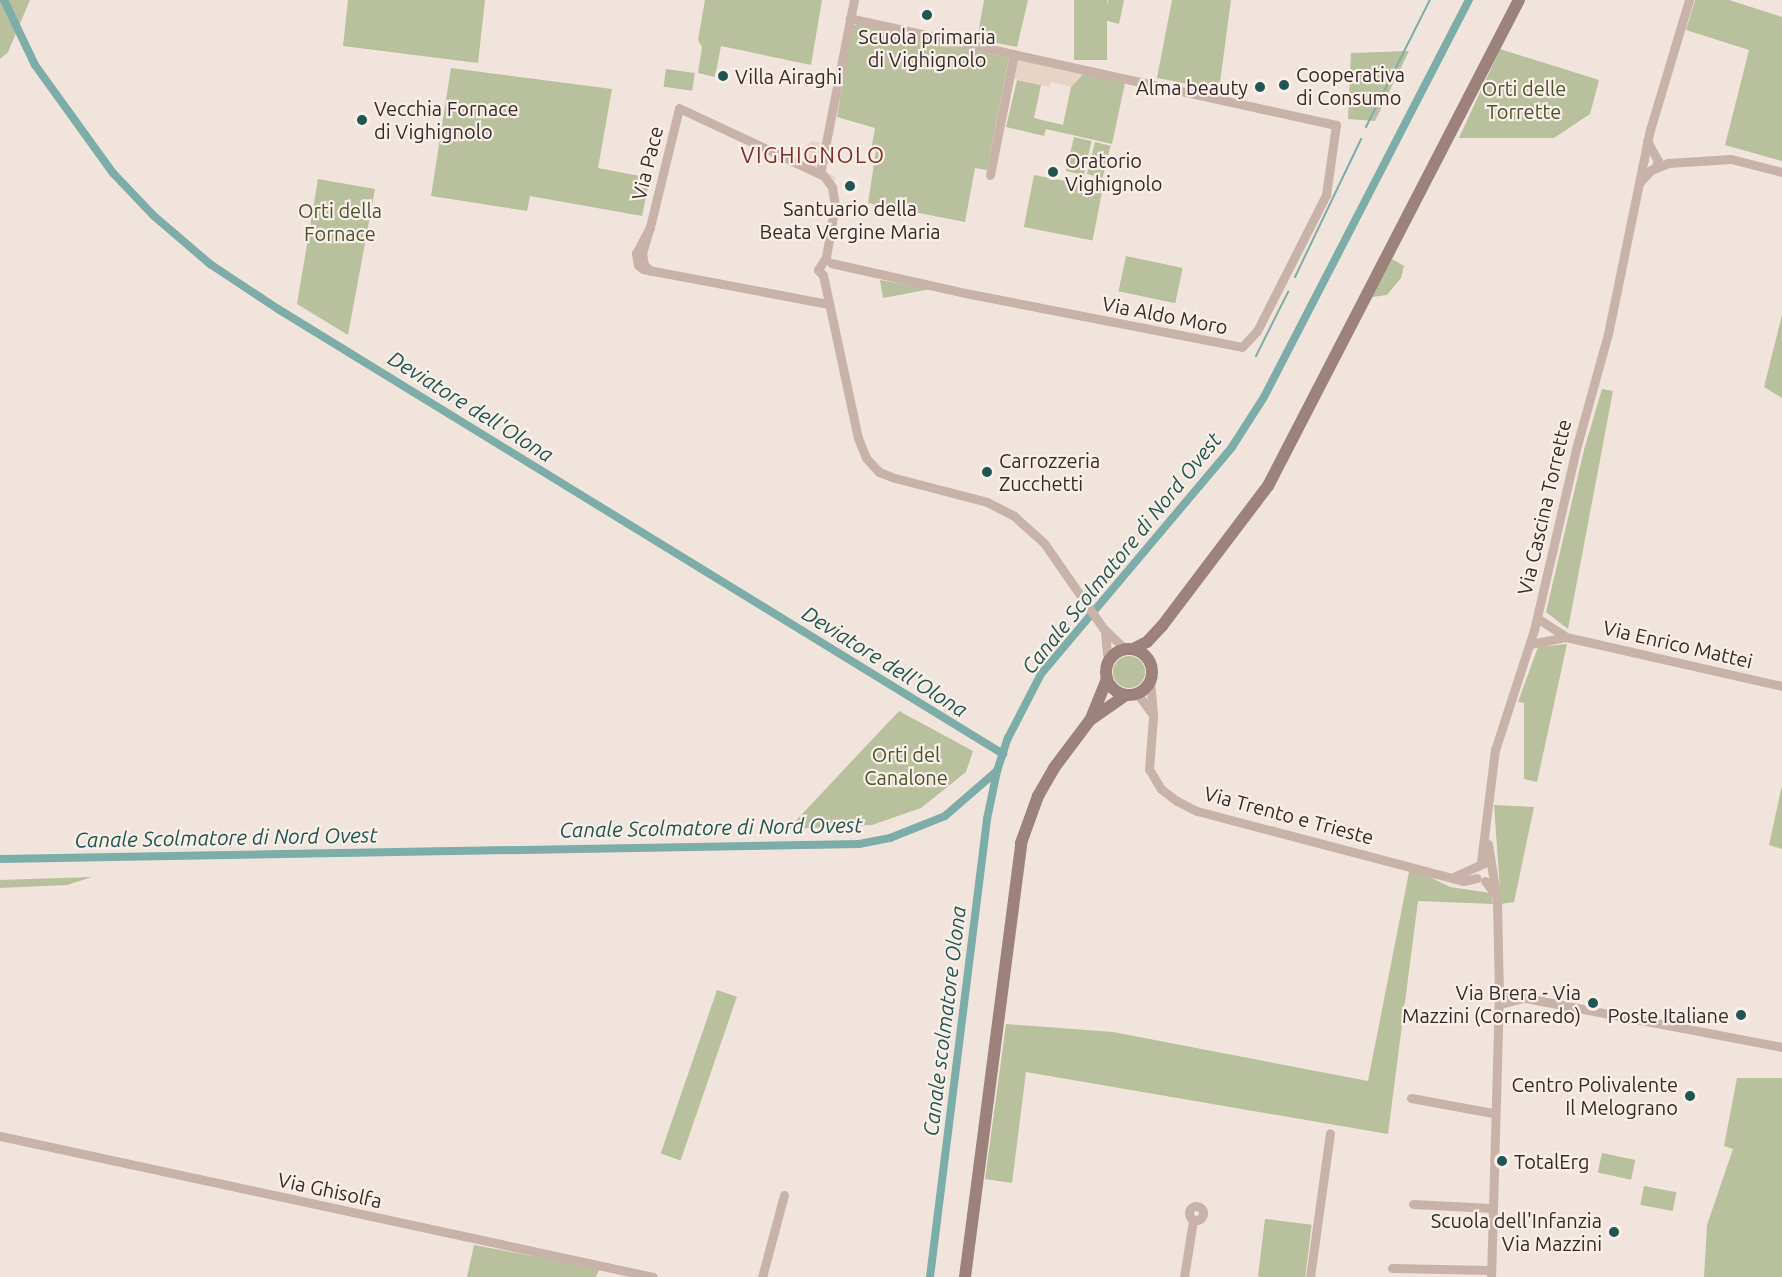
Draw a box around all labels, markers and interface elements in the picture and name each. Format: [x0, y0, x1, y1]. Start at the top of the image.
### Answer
marker: Scuola primaria di Vighignolo [920, 8, 934, 22]
place label: Scuola primaria di Vighignolo [858, 24, 996, 71]
place label: Cooperativa di Consumo [1296, 62, 1405, 109]
place label: Villa Airaghi [735, 64, 842, 88]
marker: Villa Airaghi [716, 69, 730, 83]
place label: Alma beauty [1136, 75, 1248, 99]
park label: Orti delle Torrette [1482, 76, 1566, 123]
marker: Cooperativa di Consumo [1277, 78, 1291, 92]
marker: Alma beauty [1253, 80, 1267, 94]
place label: Vecchia Fornace di Vighignolo [374, 96, 518, 143]
marker: Vecchia Fornace di Vighignolo [355, 113, 369, 127]
street label: Via Pace [626, 124, 668, 202]
district label: VIGHIGNOLO [740, 142, 886, 168]
place label: Oratorio Vighignolo [1065, 148, 1163, 195]
marker: Oratorio Vighignolo [1046, 165, 1060, 179]
marker: Santuario della Beata Vergine Maria [843, 179, 857, 193]
place label: Santuario della Beata Vergine Maria [759, 196, 941, 243]
park label: Orti della Fornace [298, 199, 382, 246]
street label: Via Aldo Moro [1100, 291, 1230, 339]
water label: Deviatore dell'Olona [384, 345, 558, 467]
street label: Via Cascina Torrette [1512, 417, 1576, 597]
water label: Canale Scolmatore di Nord Ovest [1016, 427, 1226, 679]
place label: Carrozzeria Zucchetti [999, 448, 1100, 495]
marker: Carrozzeria Zucchetti [980, 465, 994, 479]
water label: Deviatore dell'Olona [798, 600, 972, 722]
street label: Via Enrico Mattei [1601, 615, 1755, 673]
park label: Orti del Canalone [864, 742, 948, 789]
street label: Via Trento e Trieste [1202, 781, 1376, 849]
water label: Canale Scolmatore di Nord Ovest [559, 812, 863, 842]
water label: Canale Scolmatore di Nord Ovest [74, 822, 378, 852]
water label: Canale scolmatore Olona [917, 904, 971, 1138]
place label: Via Brera - Via Mazzini (Cornaredo) [1402, 980, 1581, 1027]
marker: Via Brera - Via Mazzini (Cornaredo) [1586, 996, 1600, 1010]
place label: Poste Italiane [1607, 1003, 1729, 1027]
marker: Poste Italiane [1734, 1008, 1748, 1022]
place label: Centro Polivalente Il Melograno [1512, 1072, 1678, 1119]
marker: Centro Polivalente Il Melograno [1683, 1089, 1697, 1103]
place label: TotalErg [1514, 1149, 1589, 1173]
marker: TotalErg [1495, 1154, 1509, 1168]
street label: Via Ghisolfa [276, 1167, 384, 1213]
place label: Scuola dell'Infanzia Via Mazzini [1431, 1208, 1602, 1255]
marker: Scuola dell'Infanzia Via Mazzini [1607, 1225, 1621, 1239]

